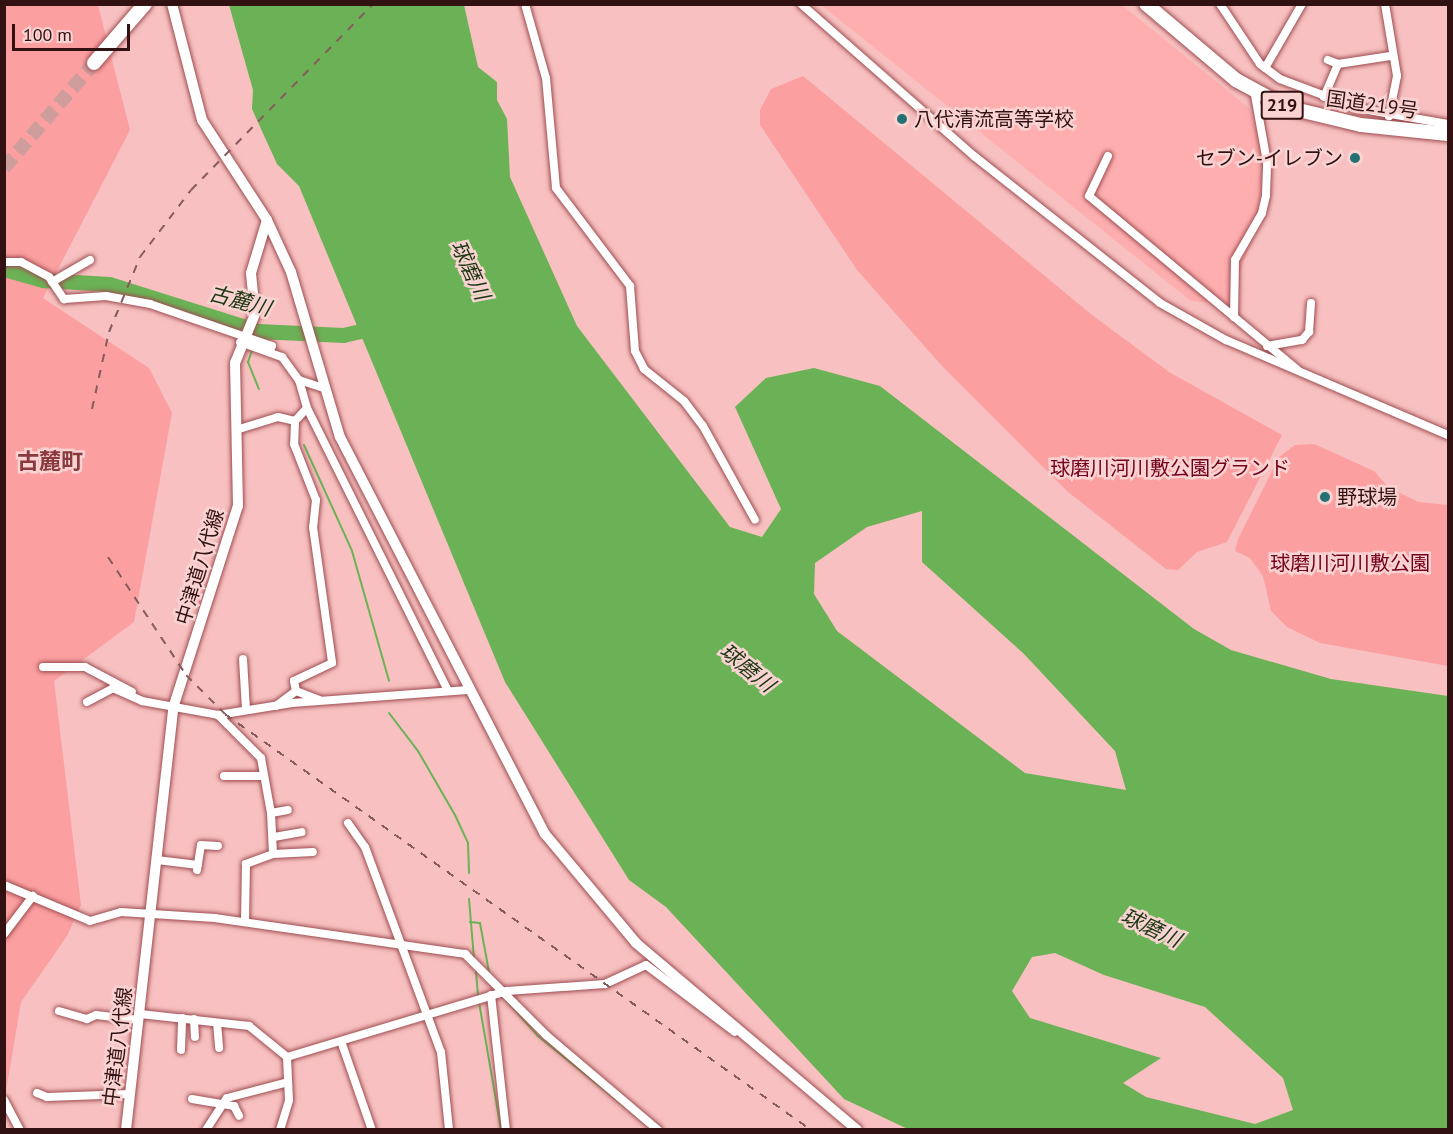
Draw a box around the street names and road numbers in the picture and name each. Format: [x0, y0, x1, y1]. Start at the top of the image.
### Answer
street label: 国道219号 [1324, 87, 1420, 123]
road number: 219 [1260, 90, 1304, 120]
street label: 中津道八代線 [171, 506, 229, 628]
street label: 中津道八代線 [99, 986, 137, 1108]

